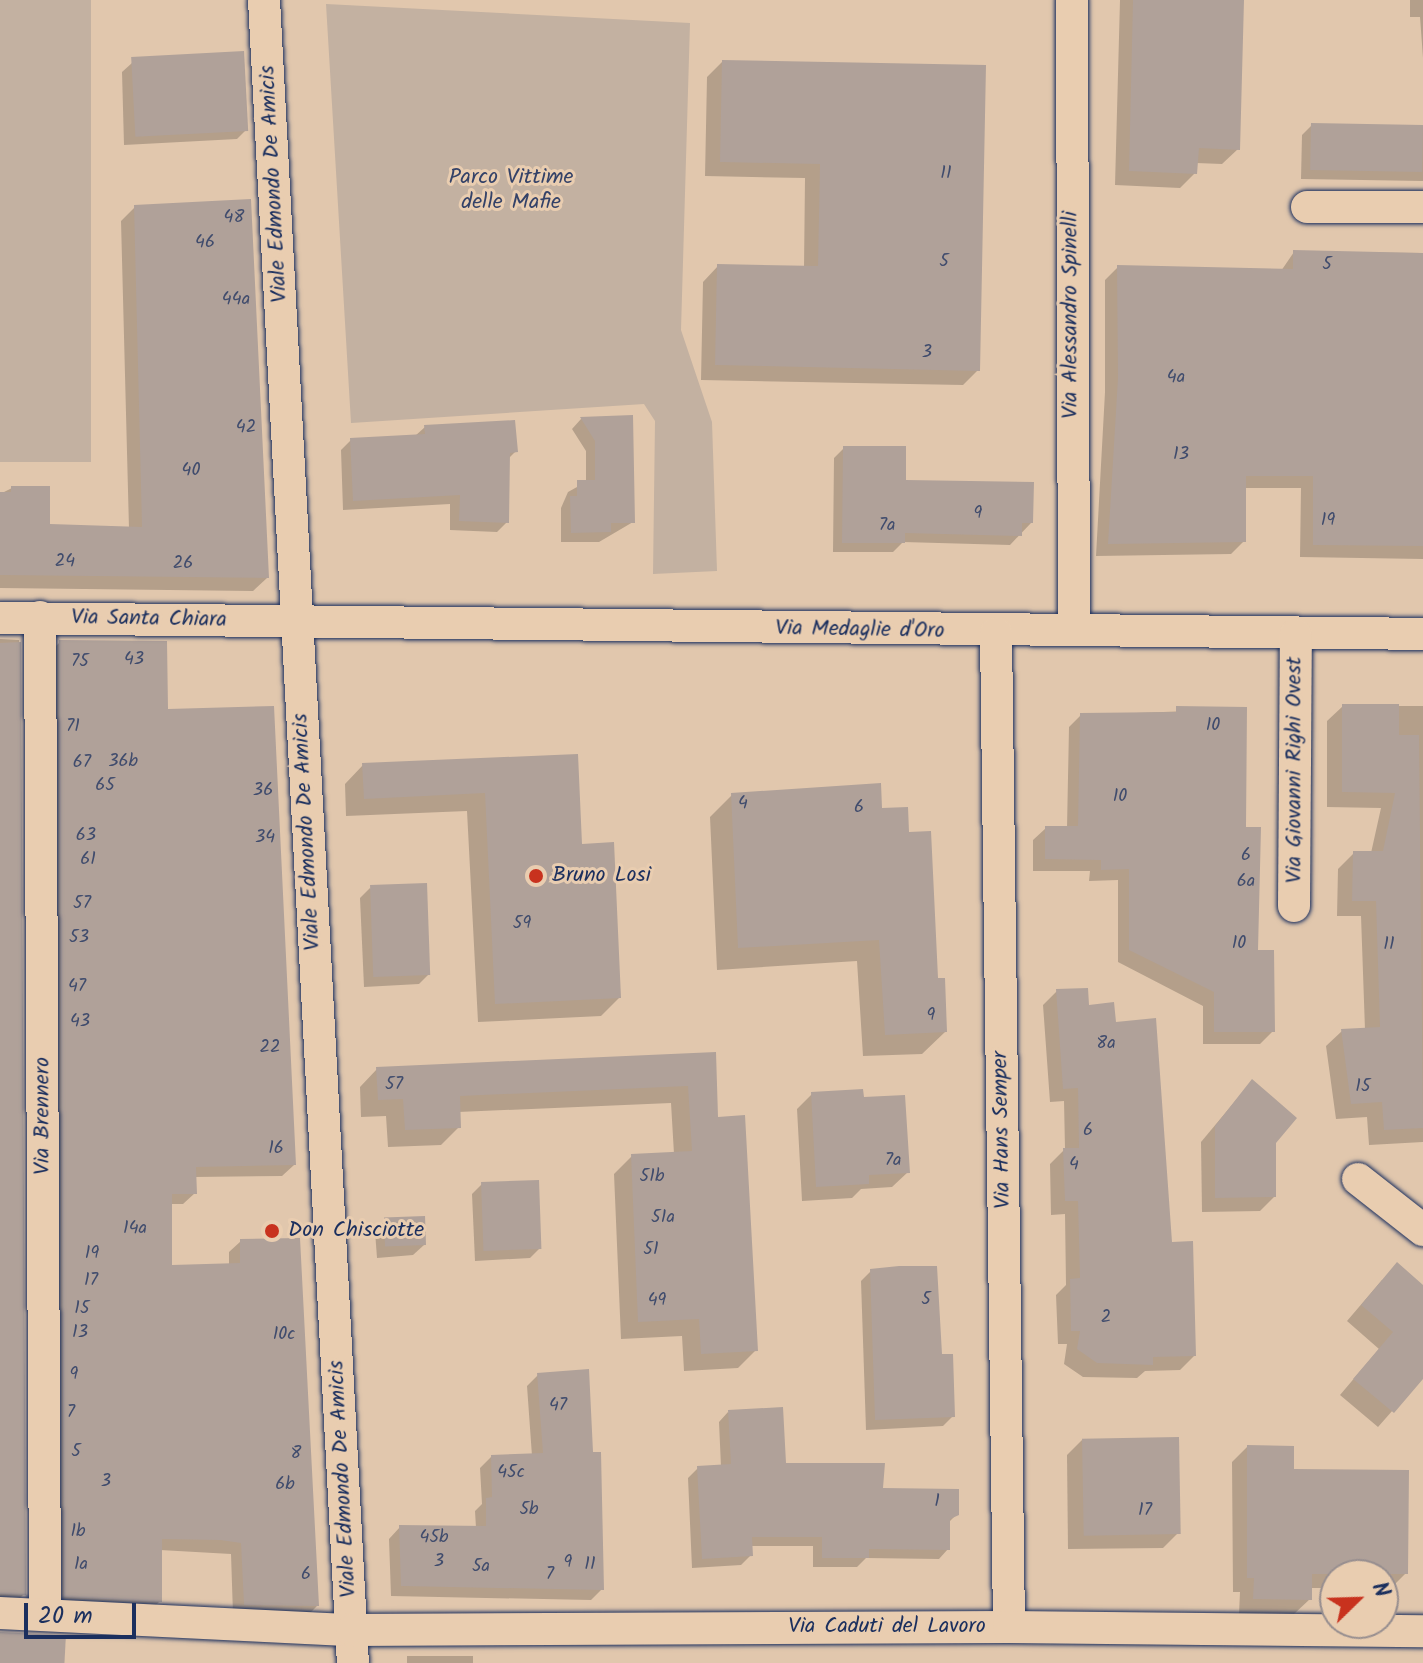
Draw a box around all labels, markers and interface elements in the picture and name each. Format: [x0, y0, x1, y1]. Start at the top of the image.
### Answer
street label: Viale Edmondo De Amicis [255, 65, 293, 303]
house number: 11 [940, 163, 952, 185]
park label: Parco Vittime delle Mafie [449, 164, 573, 216]
house number: 48 [224, 207, 244, 229]
street label: Via Alessandro Spinelli [1058, 211, 1084, 419]
house number: 46 [195, 232, 215, 254]
house number: 5 [939, 251, 949, 273]
house number: 5 [1322, 254, 1332, 276]
house number: 44a [222, 289, 250, 311]
house number: 3 [922, 342, 932, 364]
house number: 4a [1167, 367, 1185, 389]
house number: 42 [236, 417, 256, 439]
house number: 13 [1173, 444, 1189, 466]
house number: 40 [182, 460, 200, 482]
house number: 9 [974, 503, 982, 525]
house number: 19 [1321, 510, 1335, 532]
house number: 7a [879, 515, 895, 537]
house number: 24 [55, 551, 75, 573]
house number: 26 [173, 553, 193, 575]
street label: Via Santa Chiara [71, 604, 227, 634]
street label: Via Medaglie d'Oro [775, 615, 945, 645]
house number: 43 [124, 649, 144, 671]
house number: 75 [71, 651, 89, 673]
street label: Via Giovanni Righi Ovest [1282, 657, 1308, 883]
street label: Viale Edmondo De Amicis [288, 713, 326, 951]
house number: 10 [1206, 715, 1220, 737]
house number: 71 [66, 716, 80, 738]
house number: 36b [108, 751, 138, 773]
house number: 67 [73, 752, 91, 774]
house number: 65 [95, 775, 115, 797]
house number: 36 [253, 780, 273, 802]
house number: 10 [1113, 786, 1127, 808]
house number: 4 [738, 793, 748, 815]
house number: 6 [854, 797, 864, 819]
house number: 63 [76, 825, 96, 847]
house number: 34 [255, 827, 275, 849]
house number: 6 [1241, 845, 1251, 867]
house number: 61 [80, 849, 96, 871]
place label: Bruno Losi [552, 863, 651, 889]
marker: Bruno Losi [527, 867, 545, 885]
house number: 6a [1237, 871, 1255, 893]
house number: 57 [73, 893, 91, 915]
house number: 59 [513, 913, 531, 935]
house number: 53 [69, 927, 89, 949]
house number: 10 [1232, 933, 1246, 955]
house number: 11 [1383, 934, 1395, 956]
house number: 47 [68, 976, 86, 998]
house number: 9 [927, 1005, 935, 1027]
house number: 43 [70, 1011, 90, 1033]
house number: 8a [1096, 1033, 1116, 1055]
house number: 22 [260, 1037, 280, 1059]
street label: Via Hans Semper [987, 1051, 1017, 1209]
street label: Via Brennero [30, 1057, 56, 1175]
house number: 57 [385, 1074, 403, 1096]
house number: 15 [1355, 1076, 1371, 1098]
house number: 6 [1083, 1120, 1093, 1142]
house number: 16 [268, 1138, 284, 1160]
house number: 7a [885, 1150, 901, 1172]
house number: 4 [1069, 1154, 1079, 1176]
house number: 51b [640, 1166, 664, 1188]
house number: 51a [651, 1207, 675, 1229]
house number: 14a [123, 1218, 147, 1240]
place label: Don Chisciotte [288, 1218, 424, 1244]
marker: Don Chisciotte [263, 1222, 281, 1240]
house number: 51 [643, 1239, 659, 1261]
house number: 19 [85, 1243, 99, 1265]
house number: 17 [84, 1270, 98, 1292]
house number: 5 [921, 1289, 931, 1311]
house number: 49 [648, 1290, 666, 1312]
house number: 15 [74, 1298, 90, 1320]
house number: 2 [1101, 1307, 1111, 1329]
house number: 13 [72, 1322, 88, 1344]
house number: 10c [273, 1324, 295, 1346]
street label: Viale Edmondo De Amicis [324, 1360, 362, 1598]
house number: 9 [70, 1364, 78, 1386]
house number: 47 [549, 1395, 567, 1417]
house number: 7 [67, 1402, 75, 1424]
house number: 5 [71, 1441, 81, 1463]
house number: 8 [291, 1443, 301, 1465]
house number: 45c [497, 1462, 525, 1484]
house number: 3 [101, 1471, 111, 1493]
house number: 6b [275, 1474, 295, 1496]
house number: 1 [934, 1491, 940, 1513]
house number: 5b [519, 1499, 539, 1521]
house number: 17 [1138, 1500, 1152, 1522]
house number: 1b [70, 1521, 86, 1543]
house number: 45b [419, 1527, 449, 1549]
house number: 3 [434, 1551, 444, 1573]
house number: 9 [564, 1552, 572, 1574]
house number: 1a [74, 1554, 88, 1576]
house number: 11 [584, 1554, 596, 1576]
house number: 5a [472, 1556, 490, 1578]
north arrow [1319, 1559, 1399, 1639]
house number: 6 [301, 1564, 311, 1586]
house number: 7 [546, 1564, 554, 1586]
text: N [1361, 1577, 1399, 1603]
scale bar [28, 1587, 140, 1637]
text: 20 m [38, 1597, 93, 1636]
street label: Via Caduti del Lavoro [788, 1614, 986, 1640]

